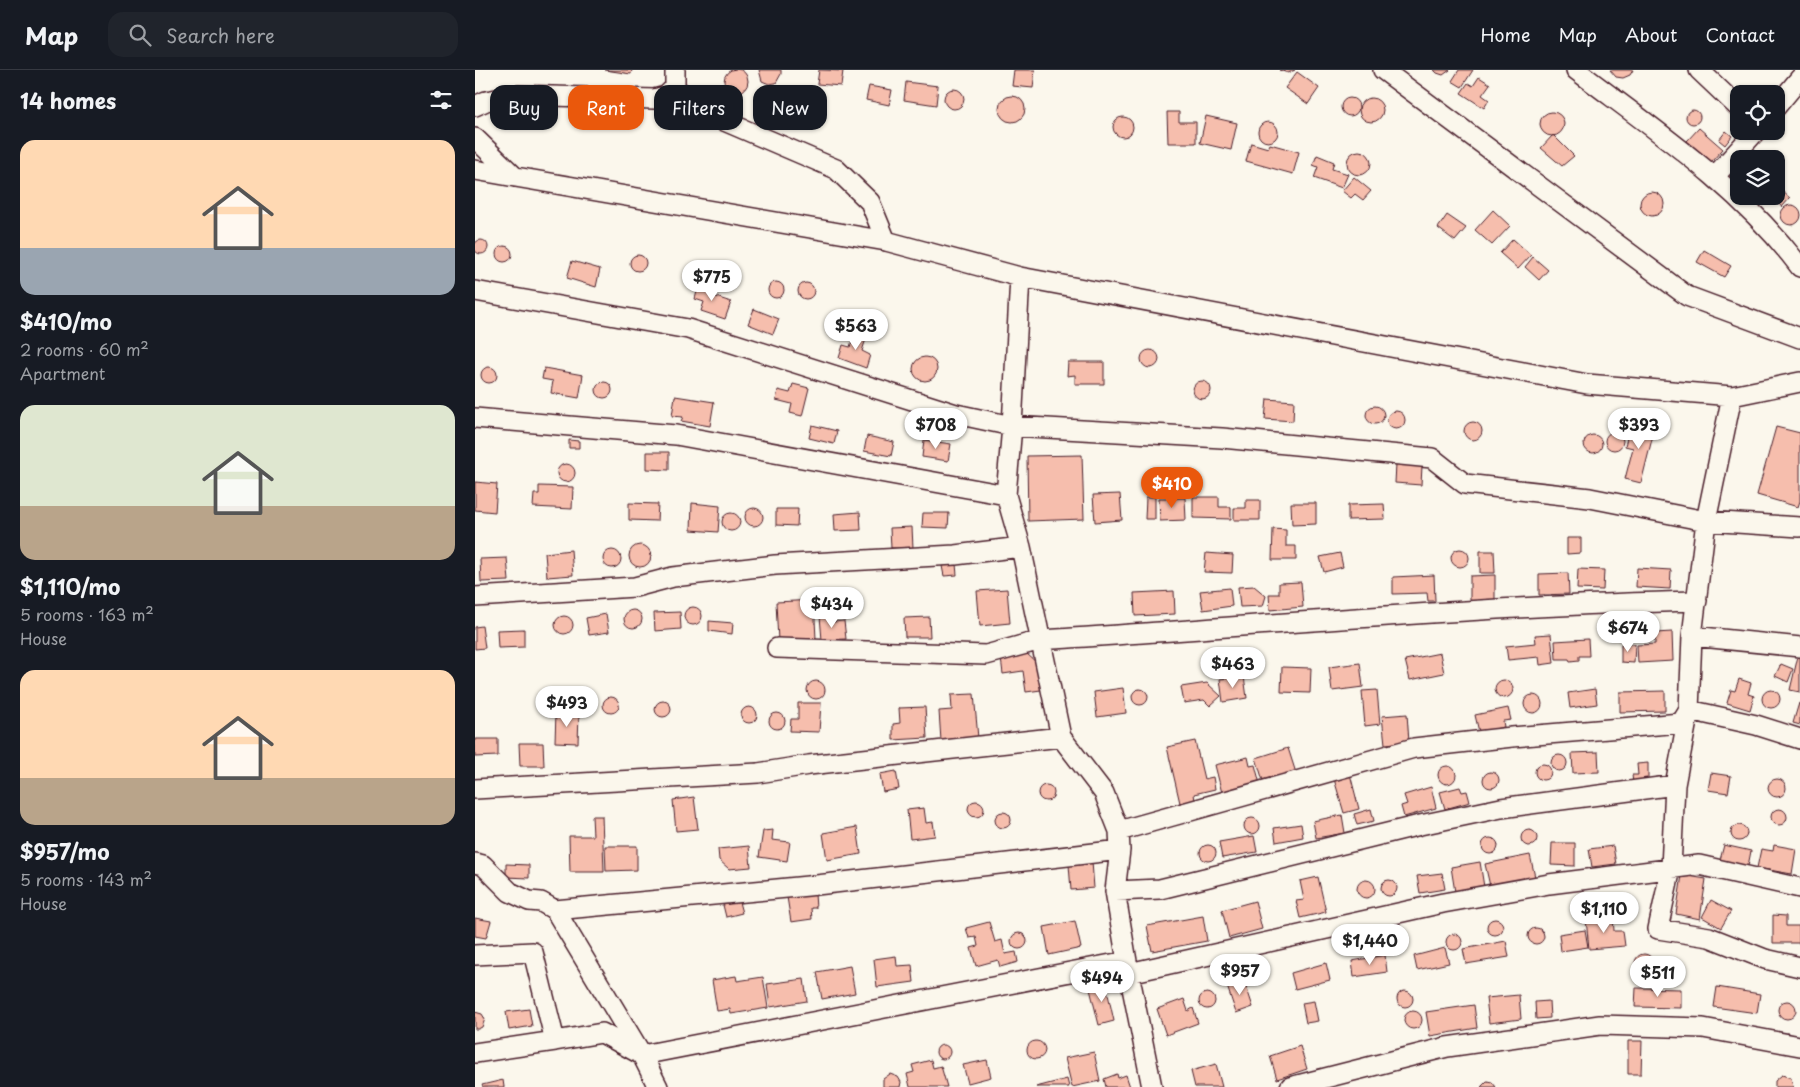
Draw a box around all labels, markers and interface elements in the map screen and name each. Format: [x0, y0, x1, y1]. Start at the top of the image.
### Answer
search box [108, 12, 458, 57]
text: Map [25, 17, 78, 53]
icon: search [126, 21, 154, 49]
text: Search here [166, 21, 275, 49]
text: Home [1480, 21, 1530, 48]
text: Map [1558, 21, 1597, 48]
text: About [1625, 21, 1677, 48]
text: Contact [1705, 21, 1775, 48]
text: 14 homes [20, 84, 116, 116]
chip: Buy [490, 85, 558, 130]
chip: Rent [568, 85, 644, 130]
chip: Filters [654, 85, 743, 130]
chip: New [753, 85, 827, 130]
map controls [1730, 85, 1785, 205]
button: locate [1730, 85, 1785, 140]
icon: filters [427, 86, 455, 114]
button: layers [1730, 150, 1785, 205]
icon: home [193, 173, 283, 263]
pin: $775 [682, 260, 742, 302]
text: $775 [693, 264, 731, 288]
text: $410/mo [20, 305, 112, 337]
pin: $563 [826, 308, 886, 351]
text: $563 [835, 313, 877, 337]
text: 2 rooms · 60 m² [20, 337, 149, 361]
text: Apartment [20, 361, 105, 385]
pin: $708 [906, 408, 966, 450]
pin: $393 [1609, 408, 1669, 450]
text: $708 [915, 412, 957, 436]
text: $393 [1619, 412, 1659, 436]
icon: home [193, 438, 283, 528]
pin: $410 [1142, 466, 1202, 509]
text: $410 [1152, 471, 1192, 495]
text: $1,110/mo [20, 570, 120, 602]
pin: $434 [802, 586, 862, 629]
text: $434 [811, 591, 853, 615]
text: 5 rooms · 163 m² [20, 602, 154, 626]
pin: $674 [1598, 610, 1658, 653]
text: $674 [1608, 615, 1648, 639]
text: House [20, 626, 67, 650]
pin: $463 [1203, 646, 1263, 689]
text: $463 [1211, 651, 1255, 675]
pin: $493 [537, 686, 597, 728]
text: $493 [546, 690, 588, 714]
icon: home [193, 703, 283, 793]
text: $957/mo [20, 835, 109, 867]
text: 5 rooms · 143 m² [20, 867, 152, 891]
text: House [20, 891, 67, 915]
pin: $1,110 [1563, 892, 1645, 934]
text: $1,110 [1581, 896, 1627, 920]
pin: $1,440 [1329, 924, 1411, 966]
text: $1,440 [1342, 928, 1398, 952]
pin: $957 [1210, 954, 1270, 996]
pin: $511 [1628, 956, 1688, 998]
text: $957 [1221, 958, 1259, 982]
pin: $494 [1072, 960, 1132, 1003]
text: $511 [1641, 960, 1675, 984]
text: $494 [1081, 965, 1123, 989]

